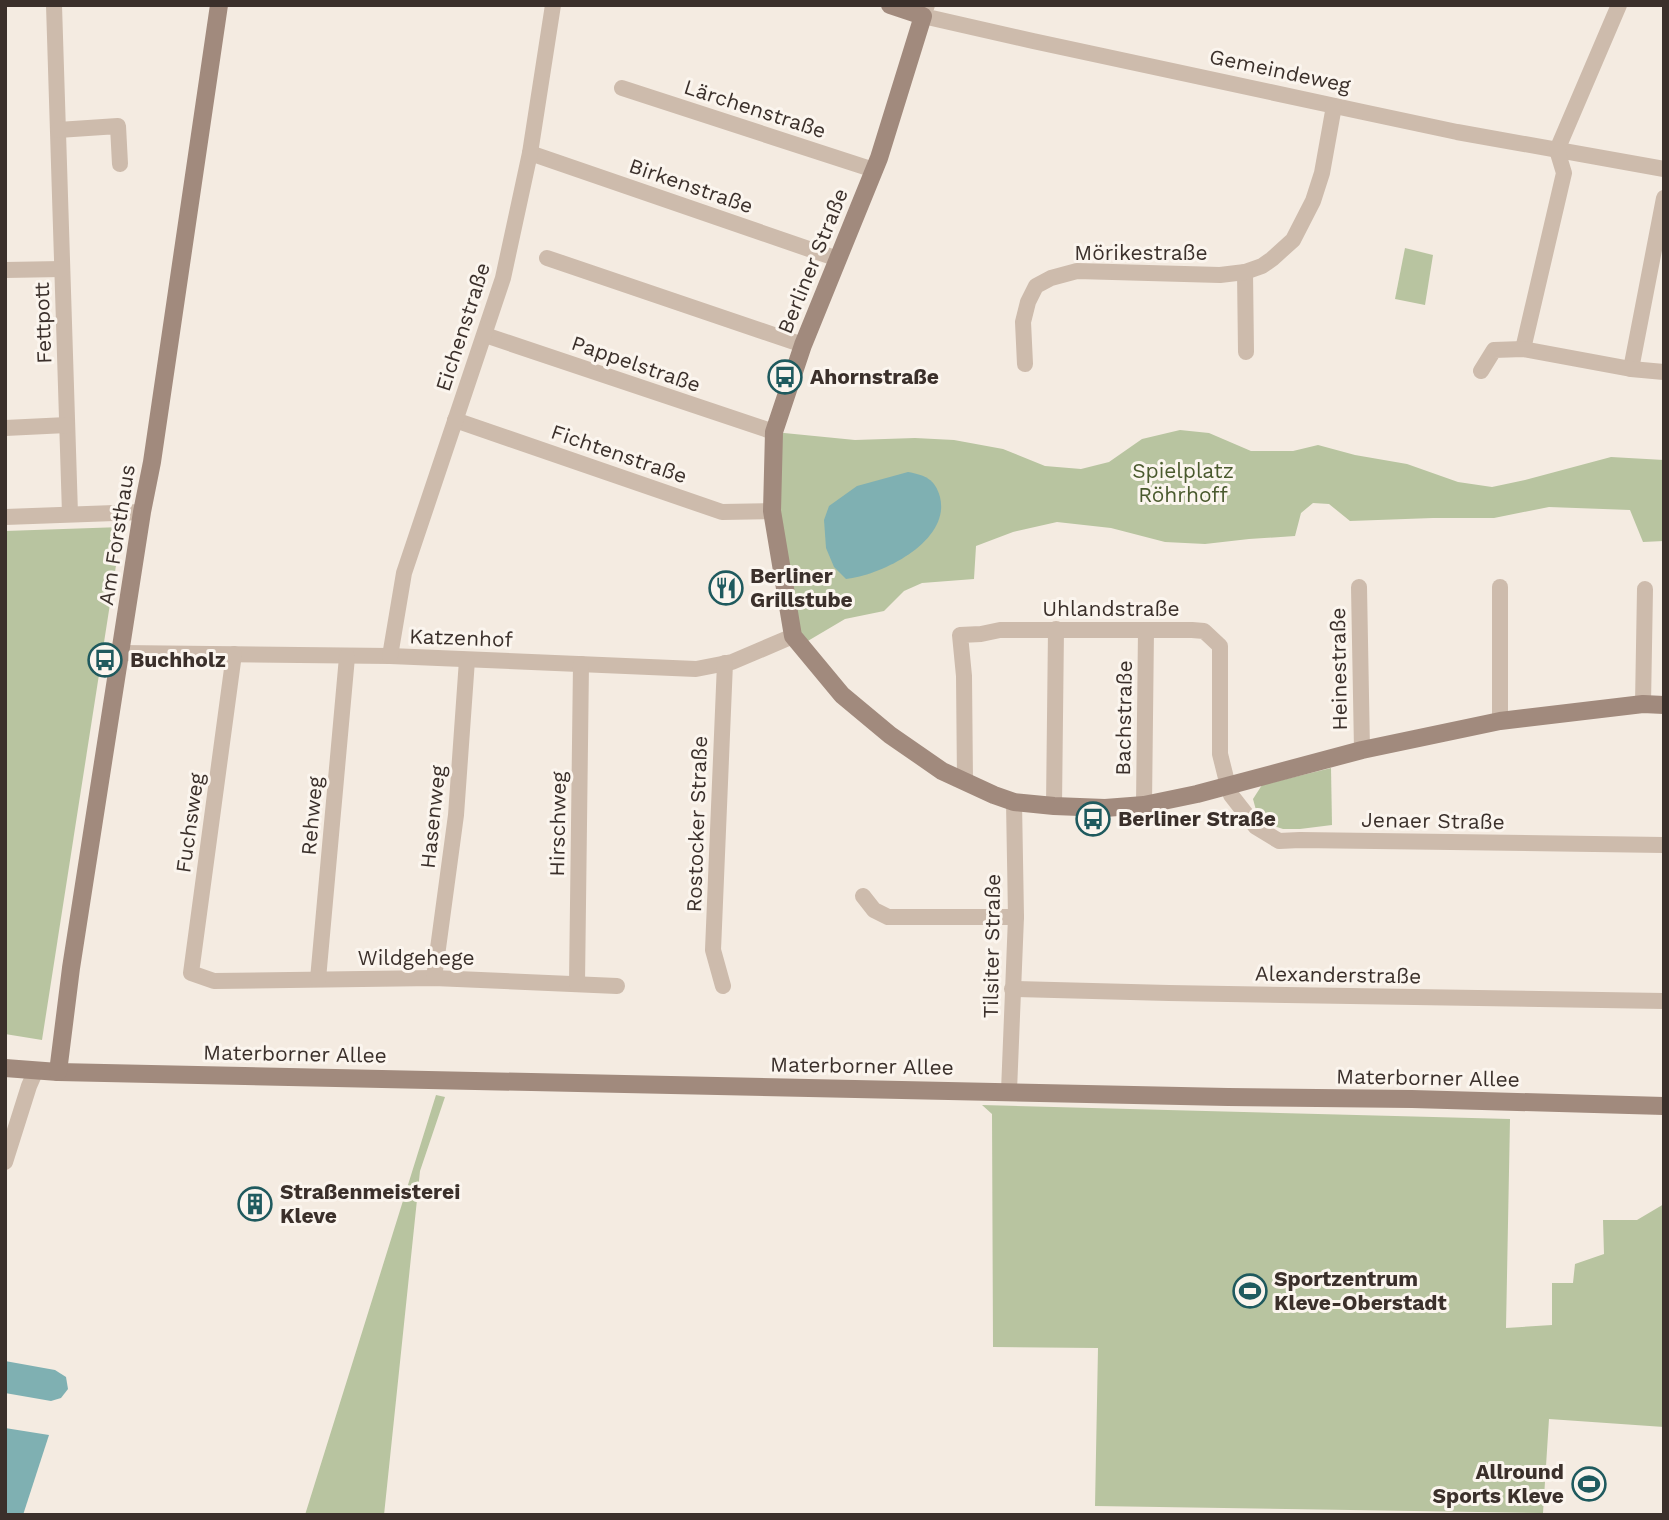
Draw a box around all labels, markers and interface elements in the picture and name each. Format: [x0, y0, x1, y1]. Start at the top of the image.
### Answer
street label: Gemeindeweg [1207, 43, 1354, 98]
street label: Lärchenstraße [681, 74, 829, 143]
street label: Birkenstraße [626, 153, 757, 218]
street label: Berliner Straße [772, 185, 853, 337]
street label: Mörikestraße [1074, 240, 1208, 265]
street label: Eichenstraße [430, 259, 495, 394]
street label: Fettpott [29, 282, 56, 364]
street label: Pappelstraße [568, 330, 704, 397]
bus stop icon: Ahornstraße [766, 358, 804, 396]
place label: Ahornstraße [810, 364, 939, 389]
street label: Fichtenstraße [548, 419, 690, 488]
park label: Spielplatz Röhrhoff [1132, 458, 1234, 507]
street label: Am Forsthaus [93, 463, 140, 607]
place label: Berliner Grillstube [750, 563, 853, 612]
restaurant icon: Berliner Grillstube [707, 569, 745, 607]
street label: Uhlandstraße [1042, 596, 1180, 621]
street label: Heinestraße [1325, 607, 1352, 731]
street label: Katzenhof [409, 623, 513, 652]
bus stop icon: Buchholz [86, 641, 124, 679]
place label: Buchholz [130, 647, 226, 672]
street label: Bachstraße [1110, 660, 1137, 776]
street label: Rostocker Straße [681, 735, 712, 913]
street label: Hasenweg [415, 763, 450, 870]
street label: Hirschweg [544, 770, 571, 877]
street label: Fuchsweg [170, 771, 209, 874]
street label: Rehweg [296, 775, 327, 856]
bus stop icon: Berliner Straße [1074, 800, 1112, 838]
place label: Berliner Straße [1118, 806, 1276, 831]
street label: Jenaer Straße [1361, 807, 1505, 834]
street label: Tilsiter Straße [978, 873, 1005, 1019]
street label: Wildgehege [357, 945, 475, 970]
street label: Alexanderstraße [1255, 961, 1421, 988]
street label: Materborner Allee [203, 1039, 387, 1068]
street label: Materborner Allee [770, 1051, 954, 1080]
street label: Materborner Allee [1336, 1063, 1520, 1092]
place label: Straßenmeisterei Kleve [280, 1179, 460, 1228]
building icon: Straßenmeisterei Kleve [236, 1185, 274, 1223]
place label: Sportzentrum Kleve-Oberstadt [1274, 1266, 1447, 1315]
sports icon: Sportzentrum Kleve-Oberstadt [1231, 1272, 1269, 1310]
place label: Allround Sports Kleve [1433, 1459, 1564, 1508]
sports icon: Allround Sports Kleve [1570, 1465, 1608, 1503]

